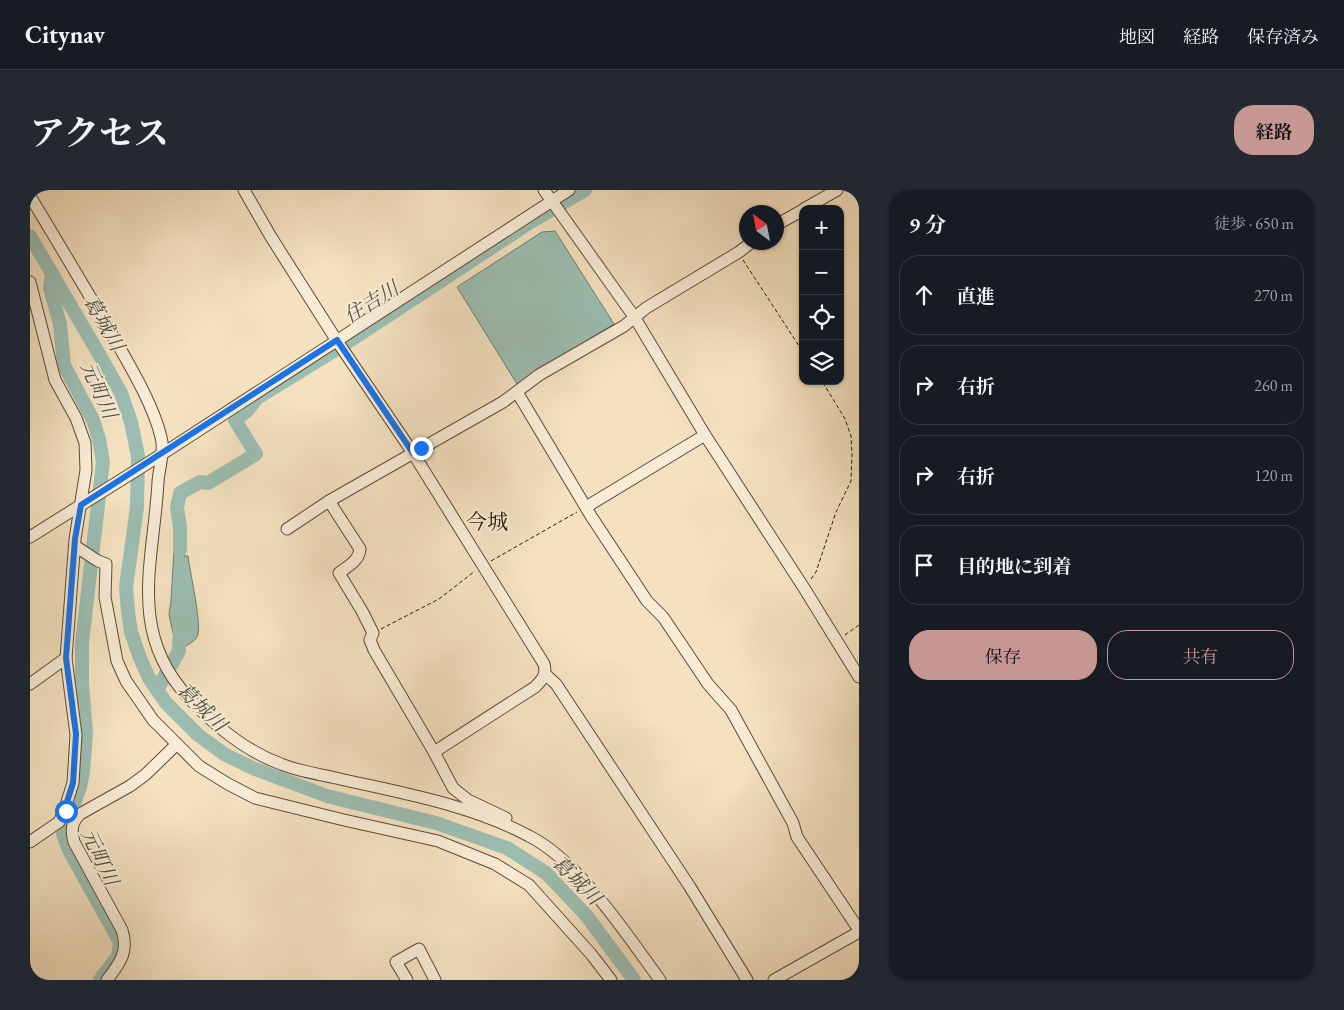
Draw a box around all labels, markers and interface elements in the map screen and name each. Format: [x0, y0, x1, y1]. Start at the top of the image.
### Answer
text: Citynav [25, 19, 105, 50]
text: 地図 [1119, 25, 1155, 48]
text: 経路 [1183, 25, 1219, 48]
text: 保存済み [1247, 25, 1319, 48]
button: 経路 [1234, 105, 1314, 155]
text: アクセス [30, 110, 169, 155]
north arrow [739, 205, 784, 250]
map controls [799, 205, 844, 385]
button: + [799, 205, 844, 250]
text: 9 分 [909, 211, 946, 238]
text: 徒歩 · 650 m [1214, 213, 1294, 234]
button: − [799, 250, 844, 295]
water label: 住吉川 [339, 274, 405, 329]
icon: ahead [910, 281, 938, 309]
text: 直進 [957, 284, 995, 309]
text: 270 m [1254, 285, 1293, 306]
water label: 葛城川 [78, 291, 131, 357]
button: locate [799, 295, 844, 340]
button: layers [799, 340, 844, 385]
water label: 元町川 [75, 357, 124, 425]
icon: right [910, 371, 938, 399]
text: 右折 [957, 374, 995, 399]
text: 260 m [1254, 375, 1293, 396]
route end [410, 437, 433, 460]
icon: right [910, 461, 938, 489]
text: 右折 [957, 464, 995, 489]
text: 120 m [1254, 465, 1293, 486]
district label: 今城 [466, 508, 508, 535]
icon: arrive [910, 551, 938, 579]
text: 目的地に到着 [957, 554, 1071, 579]
button: 保存 [909, 630, 1097, 680]
button: 共有 [1107, 630, 1294, 680]
water label: 葛城川 [171, 677, 234, 739]
route start [55, 800, 78, 823]
water label: 元町川 [76, 824, 125, 891]
water label: 葛城川 [547, 850, 609, 912]

